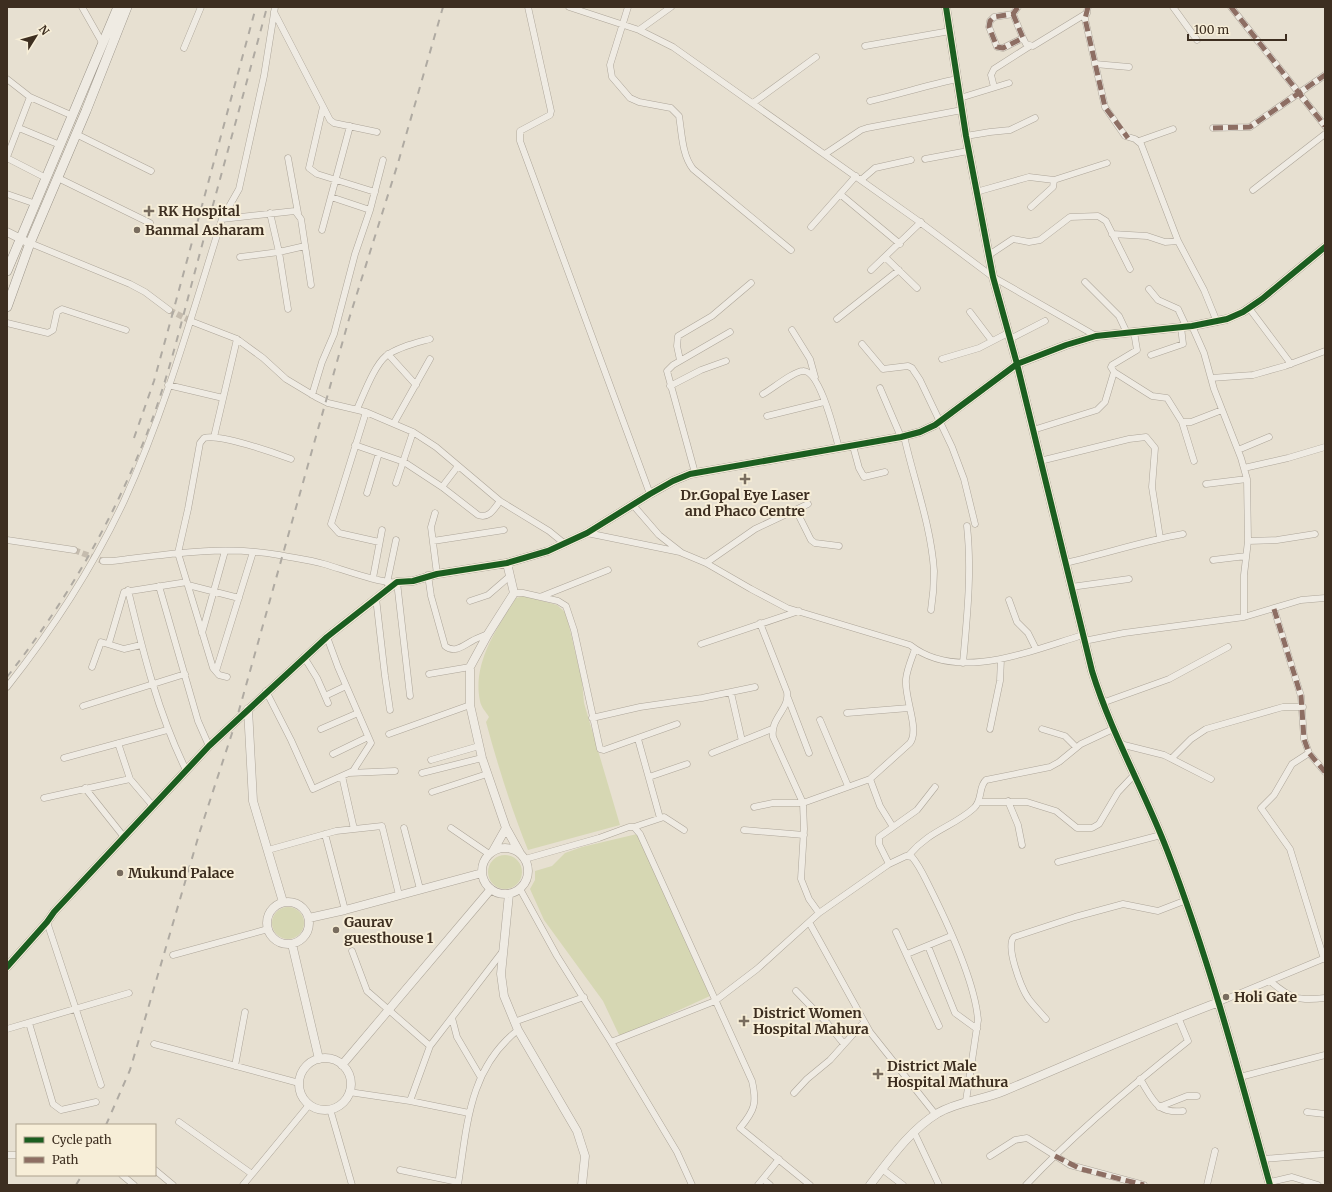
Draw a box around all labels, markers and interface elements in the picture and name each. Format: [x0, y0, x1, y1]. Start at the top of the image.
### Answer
north arrow [16, 16, 56, 56]
scale bar [1188, 16, 1286, 42]
text: N [36, 22, 52, 38]
text: 100 m [1194, 22, 1229, 37]
place label: RK Hospital [158, 202, 241, 220]
marker: RK Hospital [143, 205, 155, 217]
place label: Banmal Asharam [145, 221, 264, 239]
marker: Banmal Asharam [132, 225, 142, 235]
marker: Dr.Gopal Eye Laser and Phaco Centre [739, 473, 751, 485]
place label: Dr.Gopal Eye Laser and Phaco Centre [680, 486, 810, 520]
place label: Mukund Palace [128, 864, 235, 882]
marker: Mukund Palace [115, 868, 125, 878]
place label: Gaurav guesthouse 1 [344, 913, 434, 947]
marker: Gaurav guesthouse 1 [331, 925, 341, 935]
place label: Holi Gate [1234, 988, 1297, 1006]
marker: Holi Gate [1221, 992, 1231, 1002]
place label: District Women Hospital Mahura [753, 1004, 869, 1038]
marker: District Women Hospital Mahura [738, 1015, 750, 1027]
place label: District Male Hospital Mathura [887, 1057, 1008, 1091]
marker: District Male Hospital Mathura [872, 1068, 884, 1080]
legend [16, 1124, 156, 1176]
text: Cycle path [52, 1132, 112, 1147]
text: Path [52, 1152, 78, 1167]

